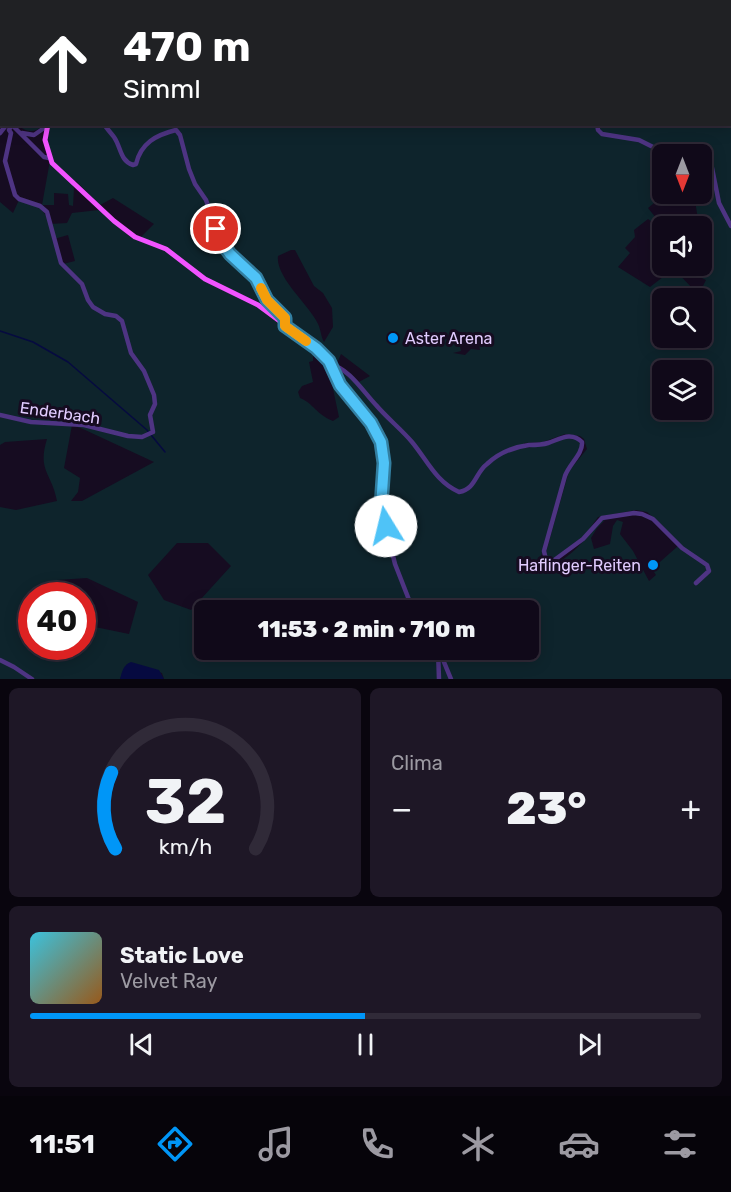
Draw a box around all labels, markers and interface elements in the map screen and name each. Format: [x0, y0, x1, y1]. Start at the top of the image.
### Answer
text: 470 m [123, 22, 251, 72]
icon: ahead [24, 24, 102, 102]
text: Simml [123, 73, 201, 105]
north arrow [652, 144, 712, 204]
map controls [652, 144, 712, 420]
pin [190, 203, 241, 254]
icon: arrive [199, 212, 232, 245]
button: sound [652, 216, 712, 276]
button: search [652, 288, 712, 348]
place label: Aster Arena [405, 329, 492, 348]
marker: Aster Arena [386, 331, 400, 345]
button: layers [652, 360, 712, 420]
street label: Enderbach [19, 398, 101, 428]
position arrow [354, 494, 418, 558]
place label: Haflinger-Reiten [518, 556, 641, 575]
marker: Haflinger-Reiten [646, 558, 660, 572]
speed limit sign: 40 [18, 582, 96, 660]
text: 11:53 · 2 min · 710 m [258, 616, 475, 643]
text: Clima [391, 751, 443, 775]
text: 32 [144, 765, 226, 839]
text: 23° [506, 782, 587, 835]
text: − [391, 789, 412, 828]
text: + [680, 789, 701, 828]
text: km/h [158, 835, 212, 860]
text: Static Love [120, 942, 244, 969]
text: Velvet Ray [120, 969, 218, 993]
icon: previous [125, 1028, 158, 1061]
icon: pause [349, 1028, 382, 1061]
icon: next [573, 1028, 606, 1061]
icon: directions [154, 1123, 196, 1165]
icon: music [255, 1123, 297, 1165]
icon: phone [356, 1123, 398, 1165]
icon: climate [457, 1123, 499, 1165]
icon: car [558, 1123, 600, 1165]
icon: filters [659, 1123, 701, 1165]
text: 11:51 [30, 1128, 95, 1160]

